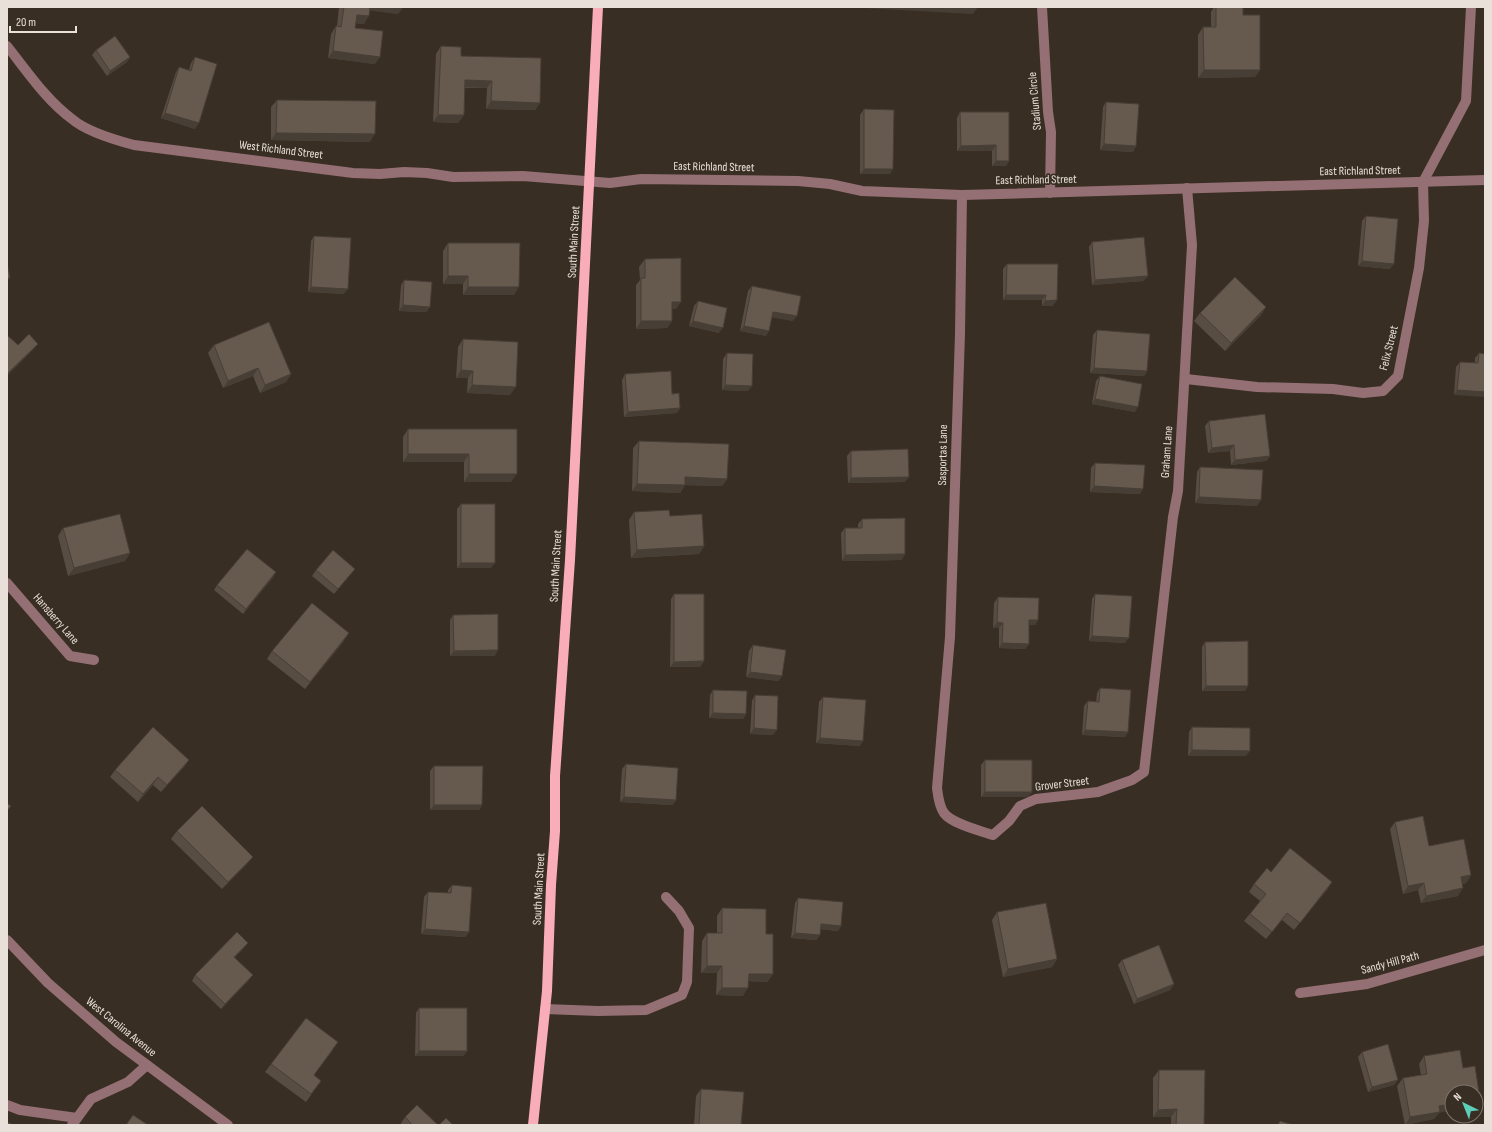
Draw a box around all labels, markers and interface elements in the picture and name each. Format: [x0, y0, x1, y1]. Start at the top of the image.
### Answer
scale bar [10, 8, 76, 34]
text: 20 m [16, 15, 36, 30]
street label: Stadium Circle [1025, 71, 1045, 131]
street label: West Richland Street [238, 137, 324, 163]
street label: East Richland Street [673, 159, 755, 175]
street label: East Richland Street [1319, 163, 1401, 179]
street label: East Richland Street [995, 172, 1077, 188]
street label: South Main Street [565, 205, 583, 278]
street label: Felix Street [1376, 324, 1402, 372]
street label: Sasportas Lane [935, 424, 951, 486]
street label: Graham Lane [1158, 425, 1176, 479]
street label: South Main Street [547, 529, 565, 602]
street label: Hansberry Lane [30, 590, 82, 648]
street label: Grover Street [1034, 773, 1090, 795]
street label: South Main Street [530, 852, 548, 925]
street label: Sandy Hill Path [1359, 948, 1421, 978]
street label: West Carolina Avenue [83, 994, 159, 1060]
north arrow [1444, 1084, 1484, 1124]
text: N [1451, 1090, 1464, 1104]

